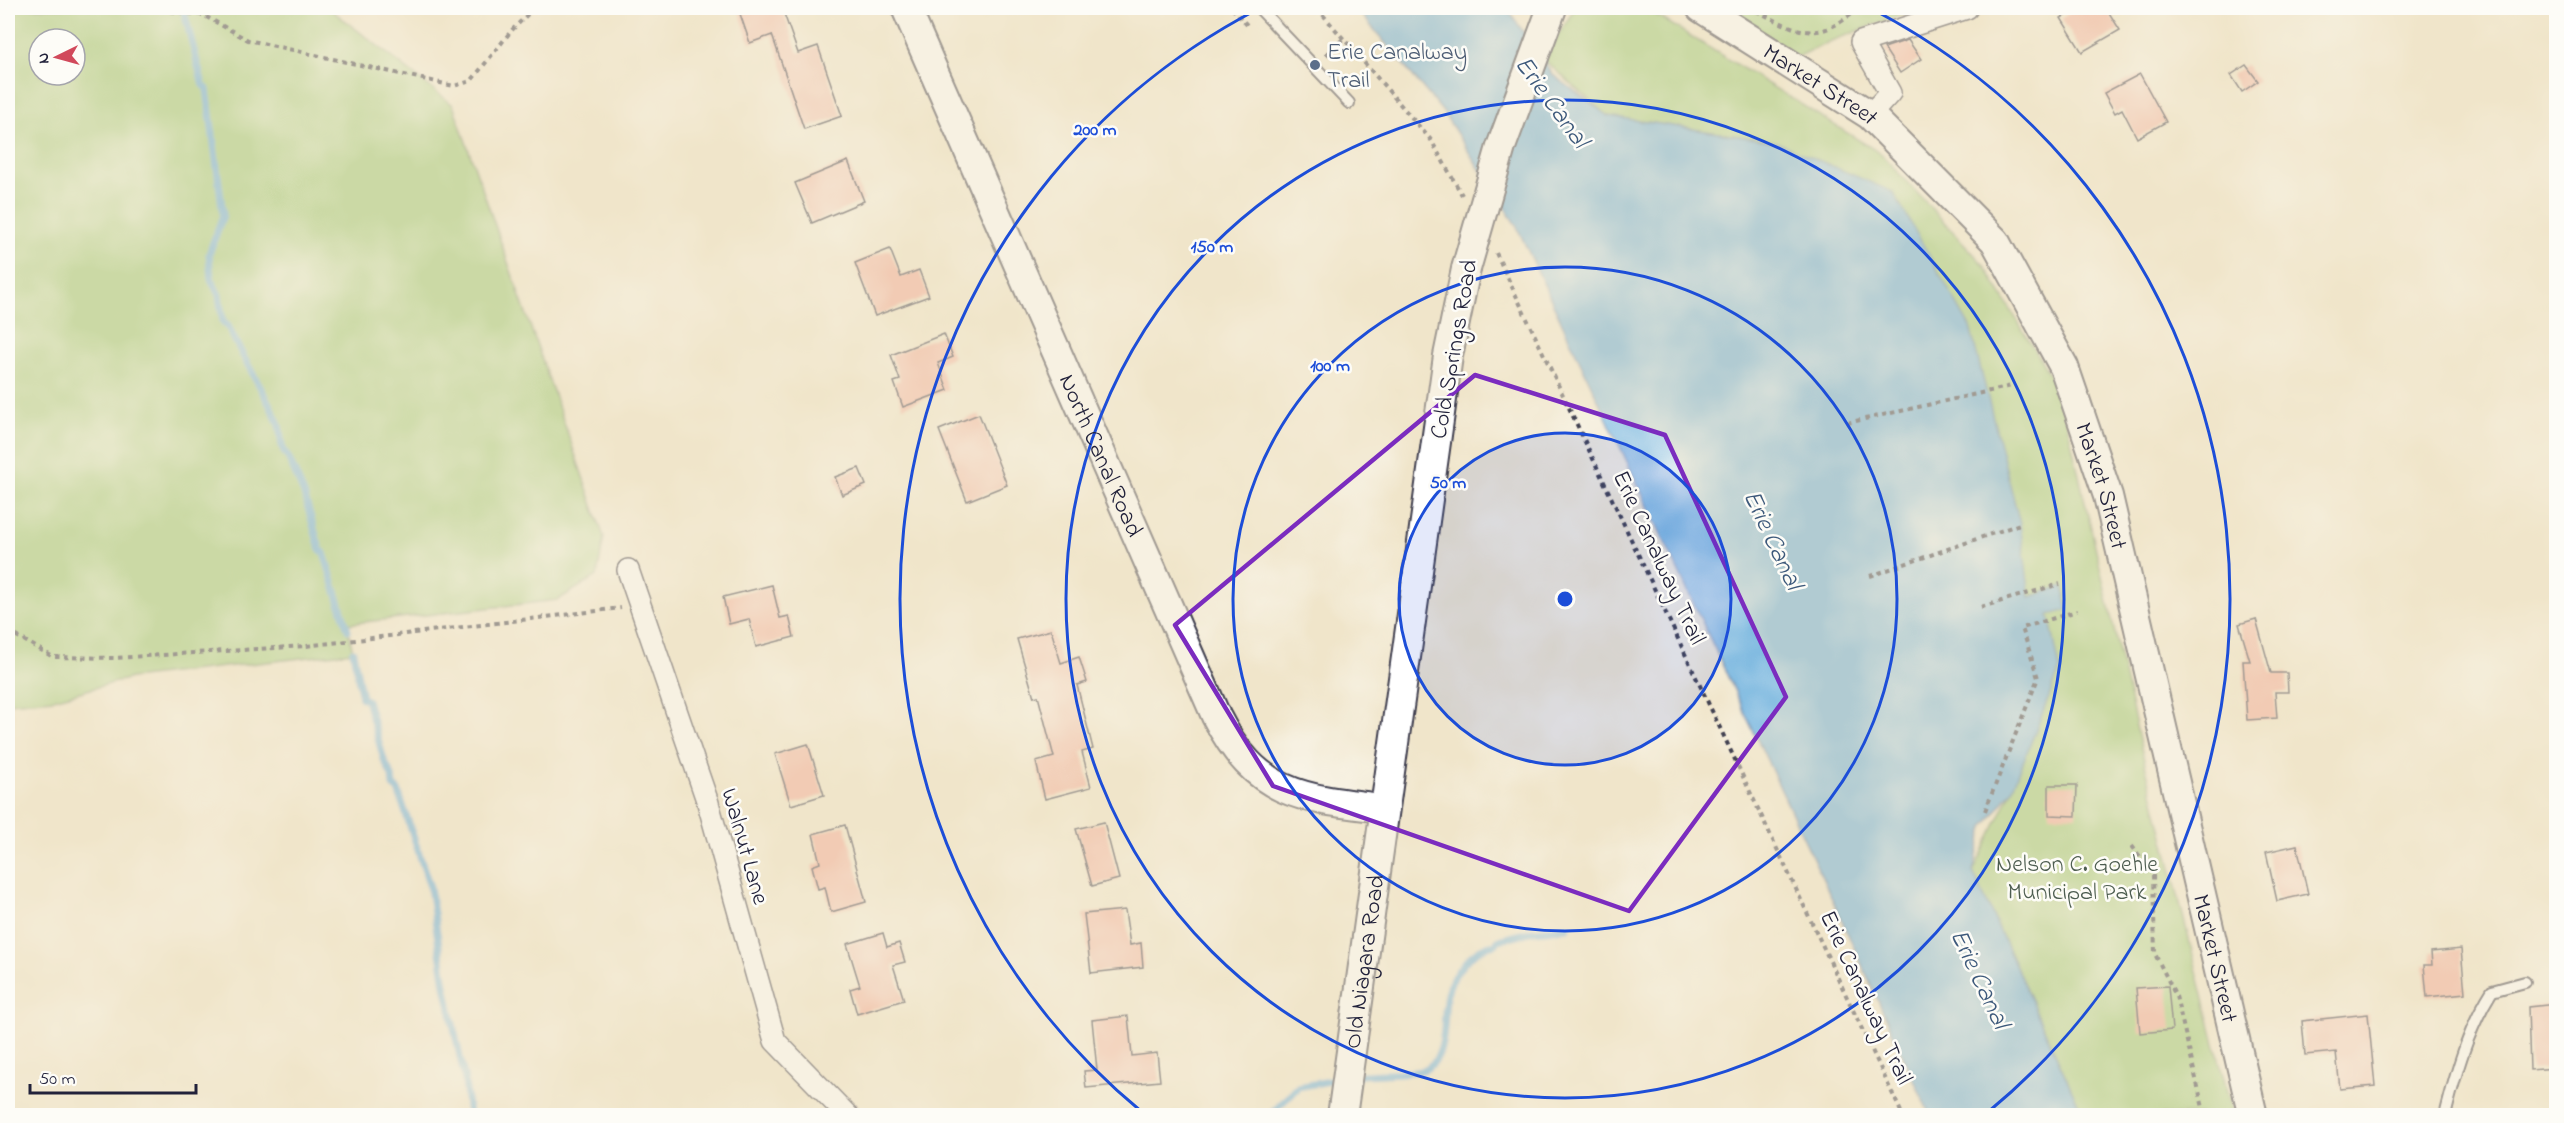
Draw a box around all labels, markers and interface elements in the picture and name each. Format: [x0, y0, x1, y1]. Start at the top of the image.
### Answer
north arrow [27, 27, 87, 87]
place label: Erie Canalway Trail [1327, 36, 1467, 99]
street label: Market Street [1755, 36, 1886, 134]
water label: Erie Canal [1504, 49, 1599, 159]
text: N [32, 52, 56, 65]
marker: Erie Canalway Trail [1308, 58, 1322, 72]
text: 200 m [1073, 118, 1117, 144]
text: 150 m [1191, 235, 1233, 261]
street label: Cold Springs Road [1422, 256, 1489, 442]
text: 100 m [1310, 354, 1350, 380]
street label: North Canal Road [1048, 369, 1151, 544]
street label: Market Street [2064, 418, 2135, 553]
street label: Erie Canalway Trail [1601, 465, 1713, 651]
text: 50 m [1430, 471, 1466, 497]
water label: Erie Canal [1732, 484, 1812, 599]
centre of rings [1555, 589, 1575, 609]
street label: Walnut Lane [710, 784, 777, 909]
park label: Nelson C. Goehle Municipal Park [1996, 848, 2158, 911]
street label: Old Niagara Road [1337, 872, 1396, 1051]
street label: Market Street [2182, 891, 2246, 1026]
street label: Erie Canalway Trail [1808, 905, 1920, 1091]
water label: Erie Canal [1939, 923, 2019, 1038]
scale bar [30, 1057, 196, 1095]
text: 50 m [39, 1067, 76, 1093]

